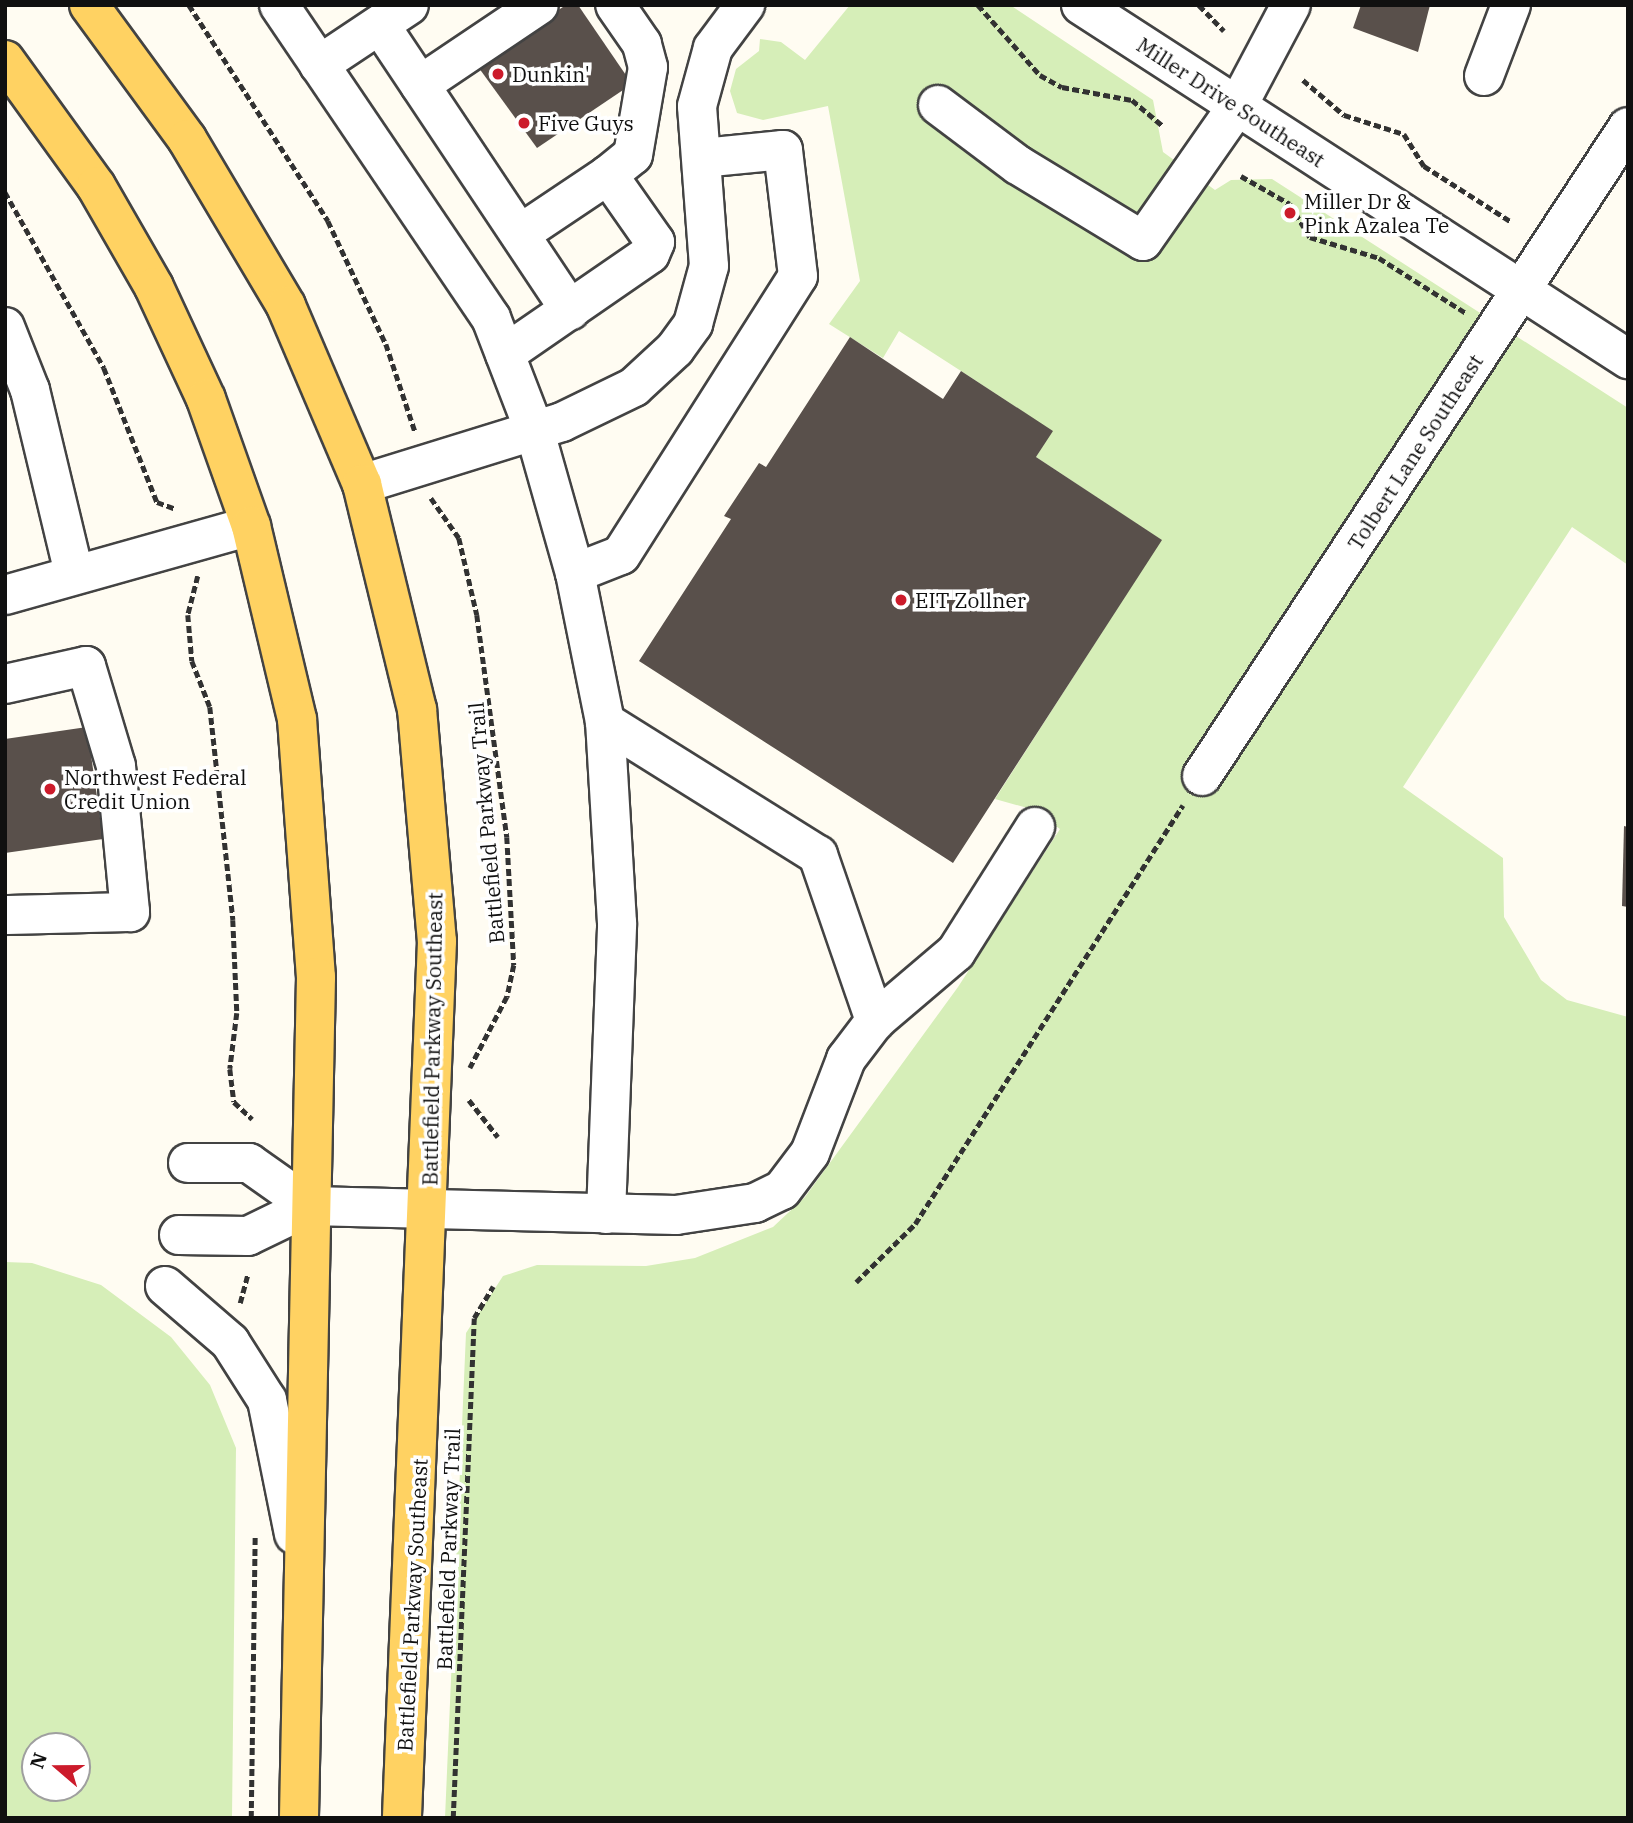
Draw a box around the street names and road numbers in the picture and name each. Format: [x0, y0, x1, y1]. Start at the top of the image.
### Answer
street label: Miller Drive Southeast [1132, 32, 1330, 172]
street label: Tolbert Lane Southeast [1342, 349, 1488, 555]
street label: Battlefield Parkway Trail [463, 701, 509, 945]
street label: Battlefield Parkway Southeast [417, 892, 447, 1186]
street label: Battlefield Parkway Trail [431, 1427, 465, 1671]
street label: Battlefield Parkway Southeast [392, 1458, 432, 1752]

